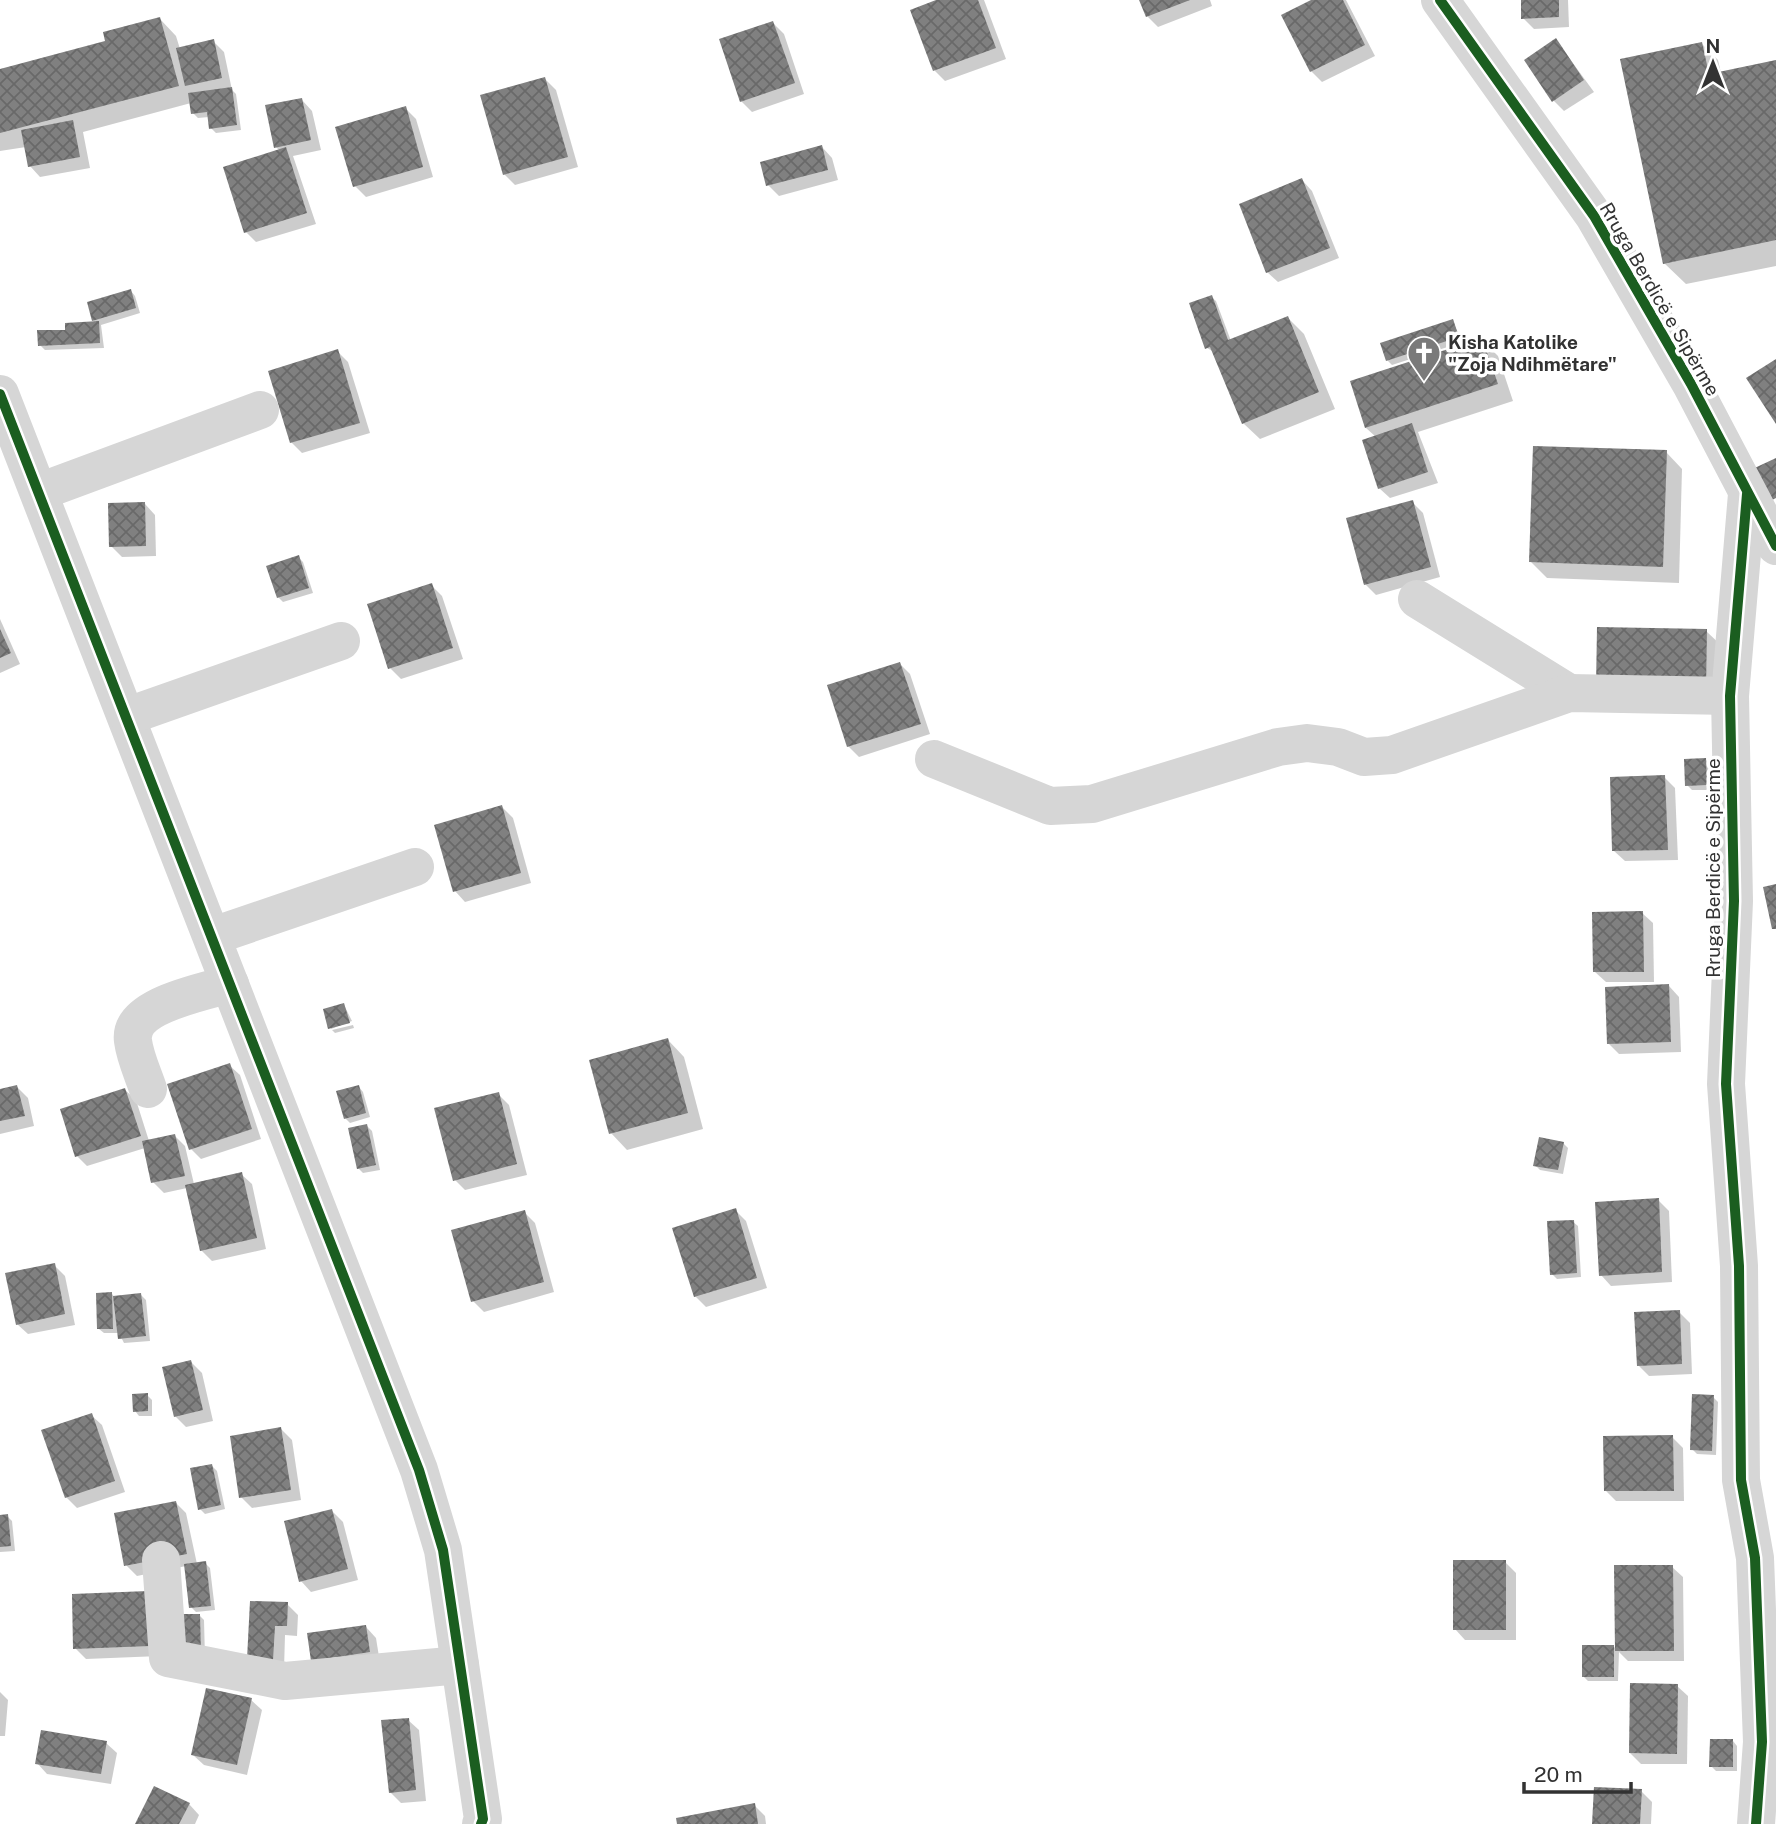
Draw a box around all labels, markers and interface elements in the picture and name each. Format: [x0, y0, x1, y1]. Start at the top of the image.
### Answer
north arrow [1678, 28, 1748, 98]
text: N [1706, 35, 1720, 57]
street label: Rruga Berdicë e Sipërme [1596, 198, 1724, 400]
place label: Kisha Katolike "Zoja Ndihmëtare" [1448, 331, 1617, 375]
church icon: Kisha Katolike "Zoja Ndihmëtare" [1405, 334, 1443, 383]
street label: Rruga Berdicë e Sipërme [1702, 758, 1724, 978]
scale bar [1524, 1750, 1631, 1794]
text: 20 m [1534, 1762, 1583, 1787]

